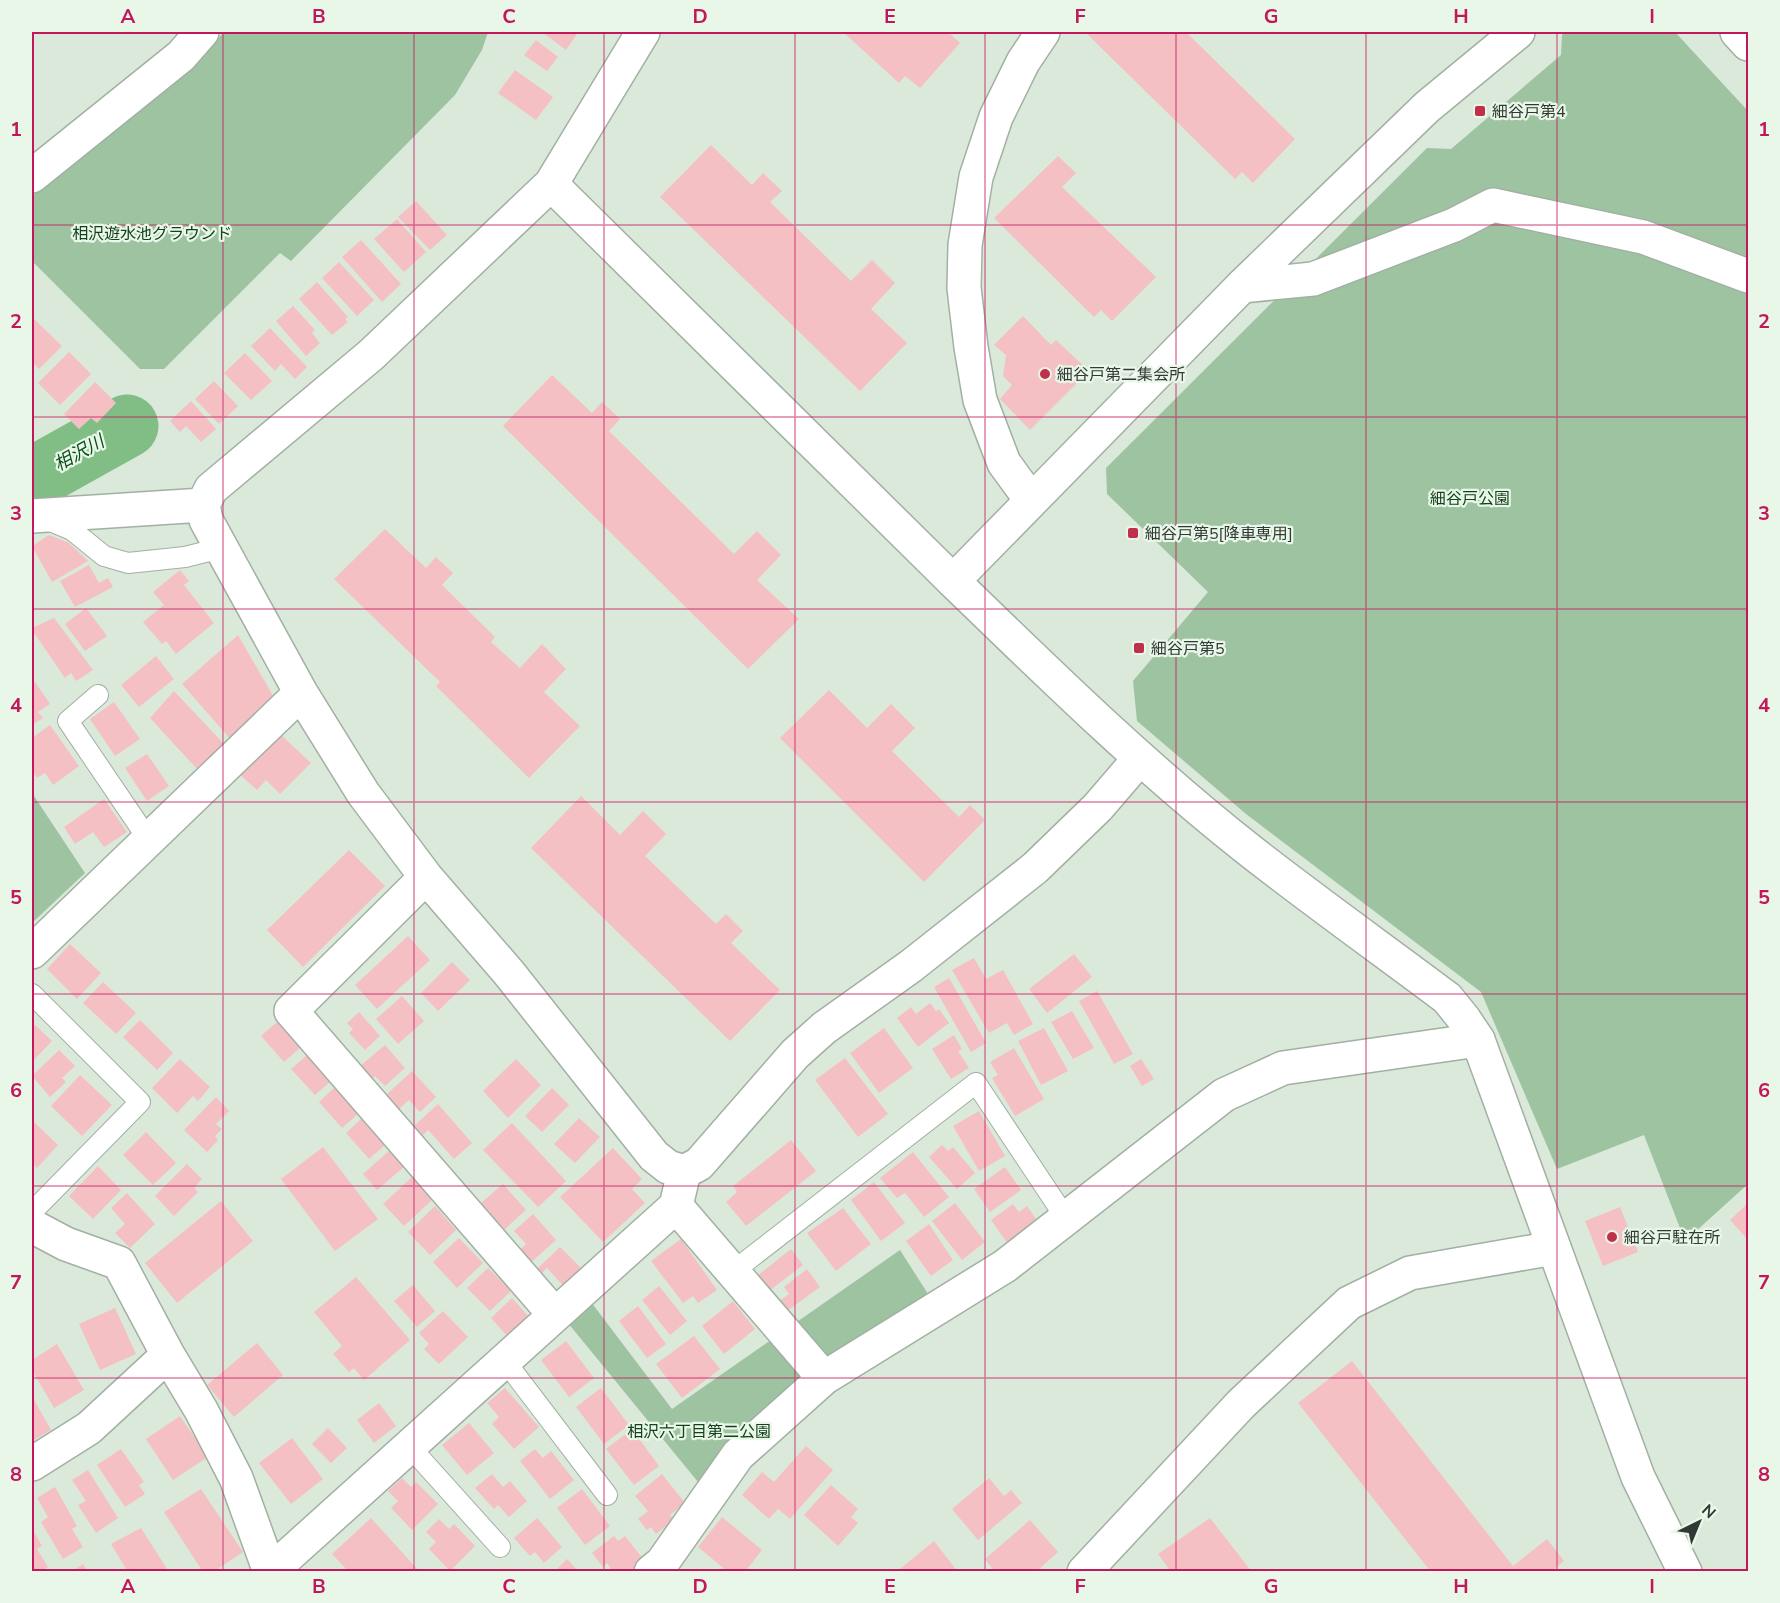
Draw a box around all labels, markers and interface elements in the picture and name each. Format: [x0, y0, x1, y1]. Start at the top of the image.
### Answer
text: A [121, 3, 136, 30]
text: B [312, 3, 326, 30]
text: C [502, 3, 516, 30]
text: D [692, 3, 708, 30]
text: E [884, 3, 896, 30]
text: F [1074, 3, 1086, 30]
text: G [1264, 3, 1278, 30]
text: H [1453, 3, 1469, 30]
text: I [1649, 3, 1655, 30]
place label: 細谷戸第4 [1492, 101, 1566, 123]
marker: 細谷戸第4 [1473, 104, 1487, 118]
text: 1 [10, 116, 22, 143]
text: 1 [1758, 116, 1770, 143]
park label: 相沢遊水池グラウンド [72, 223, 232, 245]
text: 2 [10, 308, 22, 335]
text: 2 [1758, 308, 1770, 335]
place label: 細谷戸第二集会所 [1057, 364, 1185, 386]
marker: 細谷戸第二集会所 [1038, 367, 1052, 381]
water label: 相沢川 [50, 428, 110, 477]
park label: 細谷戸公園 [1430, 488, 1510, 510]
text: 3 [10, 500, 22, 527]
text: 3 [1758, 500, 1770, 527]
place label: 細谷戸第5[降車専用] [1145, 523, 1293, 545]
marker: 細谷戸第5[降車専用] [1126, 526, 1140, 540]
place label: 細谷戸第5 [1151, 638, 1225, 660]
marker: 細谷戸第5 [1132, 641, 1146, 655]
text: 4 [10, 692, 22, 719]
text: 4 [1758, 692, 1770, 719]
text: 5 [10, 884, 22, 911]
text: 5 [1758, 884, 1770, 911]
text: 6 [10, 1077, 22, 1104]
text: 6 [1758, 1077, 1770, 1104]
place label: 細谷戸駐在所 [1624, 1227, 1720, 1249]
marker: 細谷戸駐在所 [1605, 1230, 1619, 1244]
text: 7 [10, 1269, 22, 1296]
text: 7 [1758, 1269, 1770, 1296]
park label: 相沢六丁目第二公園 [627, 1421, 771, 1443]
text: 8 [10, 1461, 22, 1488]
text: 8 [1758, 1461, 1770, 1488]
north arrow [1669, 1492, 1729, 1552]
text: N [1697, 1500, 1720, 1524]
text: A [121, 1573, 136, 1600]
text: B [312, 1573, 326, 1600]
text: C [502, 1573, 516, 1600]
text: D [692, 1573, 708, 1600]
text: E [884, 1573, 896, 1600]
text: F [1074, 1573, 1086, 1600]
text: G [1264, 1573, 1278, 1600]
text: H [1453, 1573, 1469, 1600]
text: I [1649, 1573, 1655, 1600]

